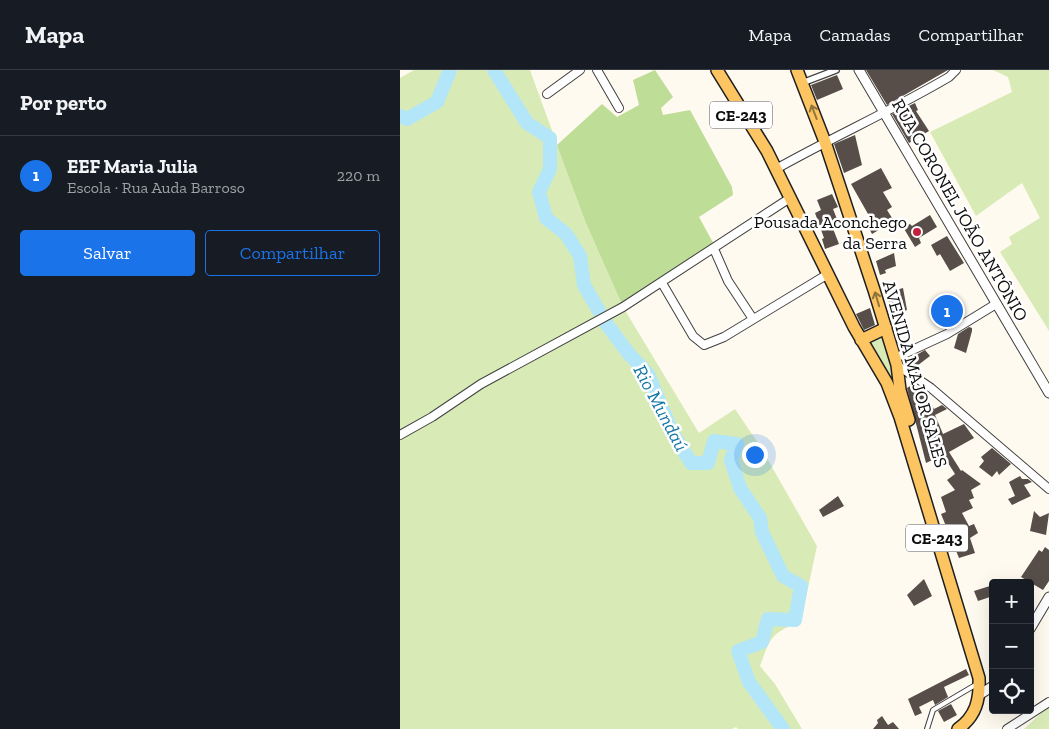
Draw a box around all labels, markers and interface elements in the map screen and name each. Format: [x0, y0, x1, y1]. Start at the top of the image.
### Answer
text: Mapa [25, 20, 84, 49]
text: Mapa [749, 24, 792, 46]
text: Camadas [820, 24, 891, 46]
text: Compartilhar [919, 24, 1024, 46]
text: Por perto [20, 90, 107, 115]
street label: RUA CORONEL JOÃO ANTÔNIO [887, 95, 1033, 325]
road number: CE-243 [710, 102, 772, 128]
one-way arrow [808, 104, 817, 119]
text: EEF Maria Julia [67, 155, 198, 178]
text: 1 [33, 166, 39, 185]
text: 220 m [337, 166, 380, 185]
text: Escola · Rua Auda Barroso [67, 178, 245, 197]
place label: Pousada Aconchego da Serra [754, 211, 907, 254]
marker: Pousada Aconchego da Serra [911, 226, 923, 238]
button: Salvar [20, 230, 195, 276]
button: Compartilhar [205, 230, 380, 276]
street label: AVENIDA MAJOR SALES [878, 278, 952, 470]
one-way arrow [871, 291, 881, 307]
pin: 1 [931, 292, 963, 330]
water label: Rio Mundaú [629, 361, 693, 455]
your location [742, 442, 768, 468]
road number: CE-243 [906, 524, 968, 552]
map controls [989, 579, 1034, 714]
button: + [989, 579, 1034, 624]
button: − [989, 624, 1034, 669]
button: locate [989, 669, 1034, 714]

